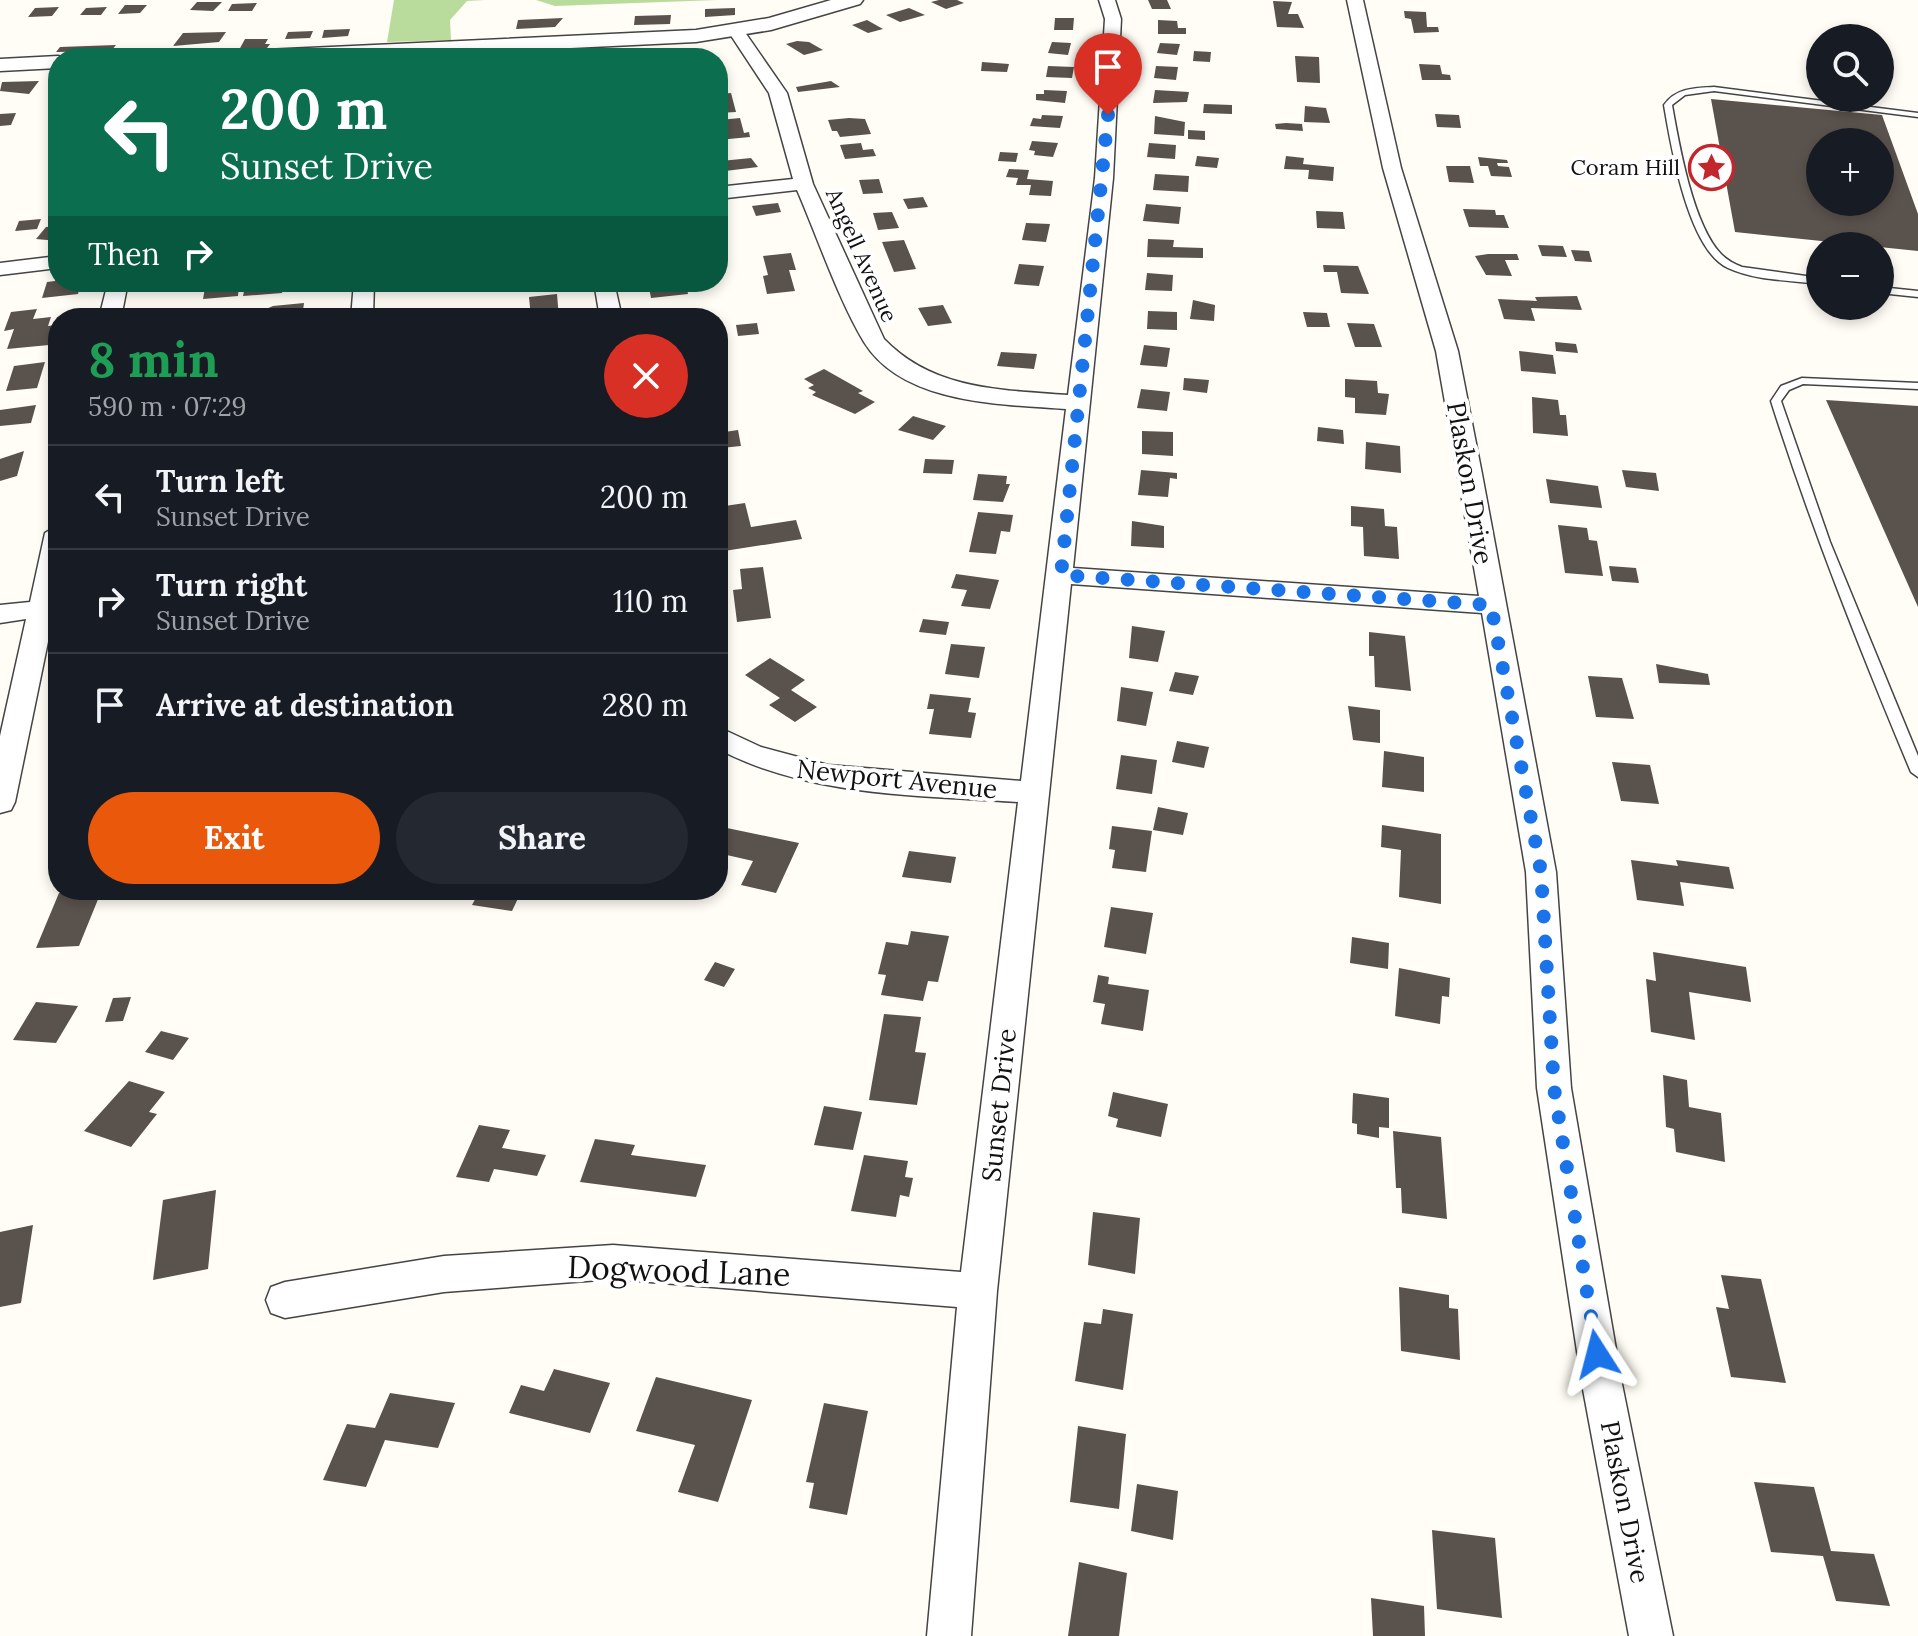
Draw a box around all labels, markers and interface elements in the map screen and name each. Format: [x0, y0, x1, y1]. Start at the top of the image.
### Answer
map controls [1806, 24, 1894, 320]
button: search [1806, 24, 1894, 112]
pin [1074, 33, 1142, 115]
icon: arrive [1086, 45, 1130, 89]
text: 200 m [220, 73, 387, 144]
icon: left [88, 80, 192, 184]
button: + [1806, 128, 1894, 216]
text: Sunset Drive [220, 143, 433, 189]
place icon: Coram Hill [1687, 143, 1735, 191]
place label: Coram Hill [1570, 153, 1680, 181]
street label: Angell Avenue [820, 183, 904, 326]
icon: right [176, 232, 220, 276]
button: − [1806, 232, 1894, 320]
text: Then [88, 235, 160, 273]
text: 8 min [88, 329, 219, 390]
button: close [604, 334, 688, 418]
text: 590 m · 07:29 [88, 390, 247, 423]
street label: Plaskon Drive [1440, 399, 1501, 567]
text: Turn left [156, 462, 284, 500]
icon: left [88, 475, 132, 519]
text: 200 m [600, 478, 688, 516]
text: Sunset Drive [156, 500, 310, 533]
text: Turn right [156, 566, 307, 604]
icon: right [88, 579, 132, 623]
text: 110 m [613, 582, 688, 620]
text: Sunset Drive [156, 604, 310, 637]
icon: arrive [88, 683, 132, 727]
text: Arrive at destination [156, 686, 454, 724]
text: 280 m [602, 686, 688, 724]
street label: Newport Avenue [795, 752, 999, 805]
button: Exit [88, 792, 380, 884]
button: Share [396, 792, 688, 884]
street label: Sunset Drive [974, 1027, 1023, 1183]
street label: Dogwood Lane [567, 1246, 791, 1295]
position arrow [1555, 1312, 1639, 1396]
street label: Plaskon Drive [1594, 1418, 1657, 1586]

